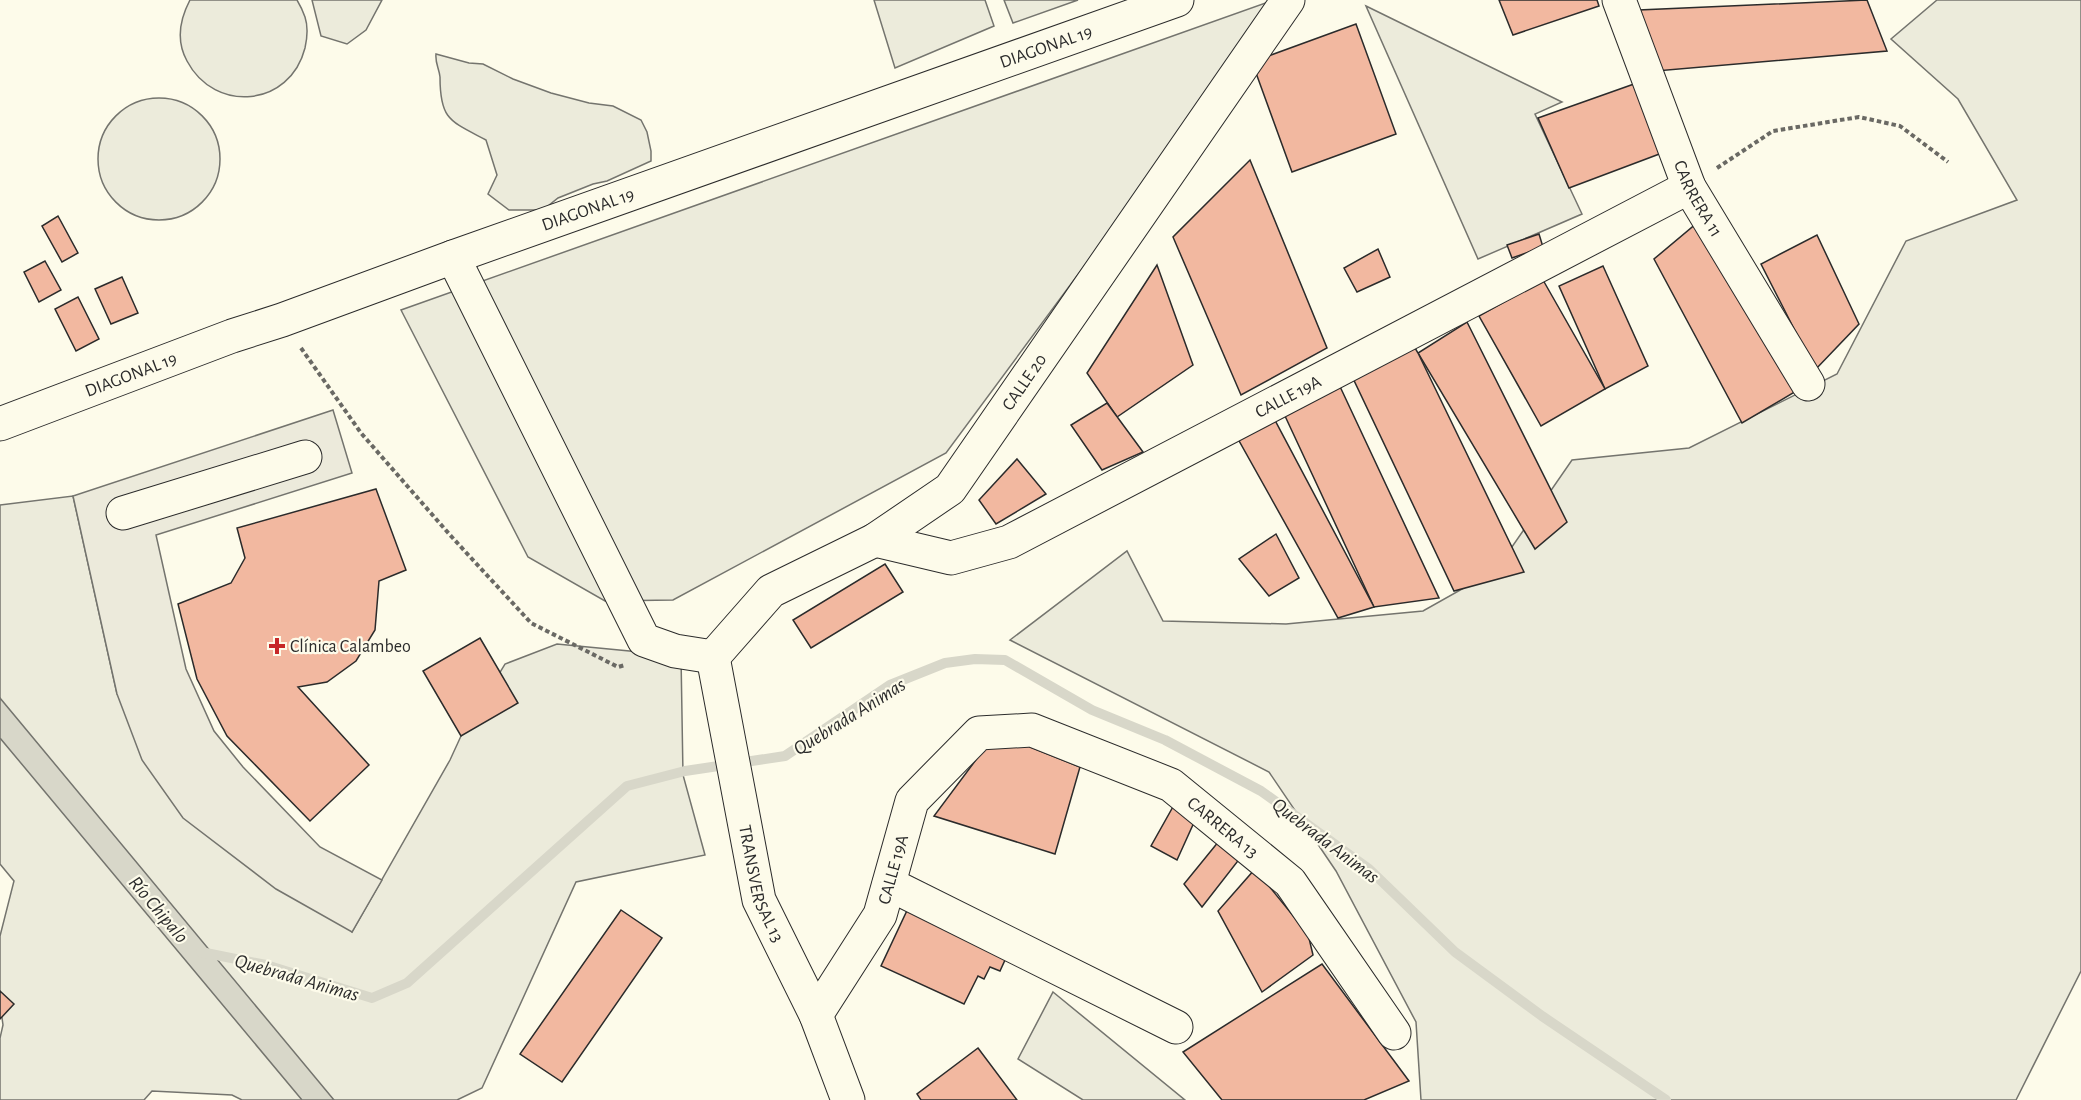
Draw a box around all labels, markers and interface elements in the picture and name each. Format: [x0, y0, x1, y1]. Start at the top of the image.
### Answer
street label: DIAGONAL 19 [998, 23, 1095, 72]
street label: CARRERA 11 [1670, 158, 1725, 240]
street label: DIAGONAL 19 [540, 185, 637, 235]
street label: DIAGONAL 19 [83, 350, 180, 401]
street label: CALLE 20 [999, 351, 1051, 414]
street label: CALLE 19A [1253, 372, 1325, 422]
marker: Clínica Calambeo [268, 637, 286, 655]
place label: Clínica Calambeo [290, 638, 411, 656]
water label: Quebrada Animas [790, 674, 910, 759]
street label: CARRERA 13 [1183, 794, 1261, 862]
water label: Quebrada Animas [1268, 794, 1383, 888]
street label: TRANSVERSAL 13 [735, 824, 786, 945]
street label: CALLE 19A [875, 832, 912, 907]
water label: Río Chipalo [125, 872, 192, 947]
water label: Quebrada Animas [233, 951, 362, 1005]

